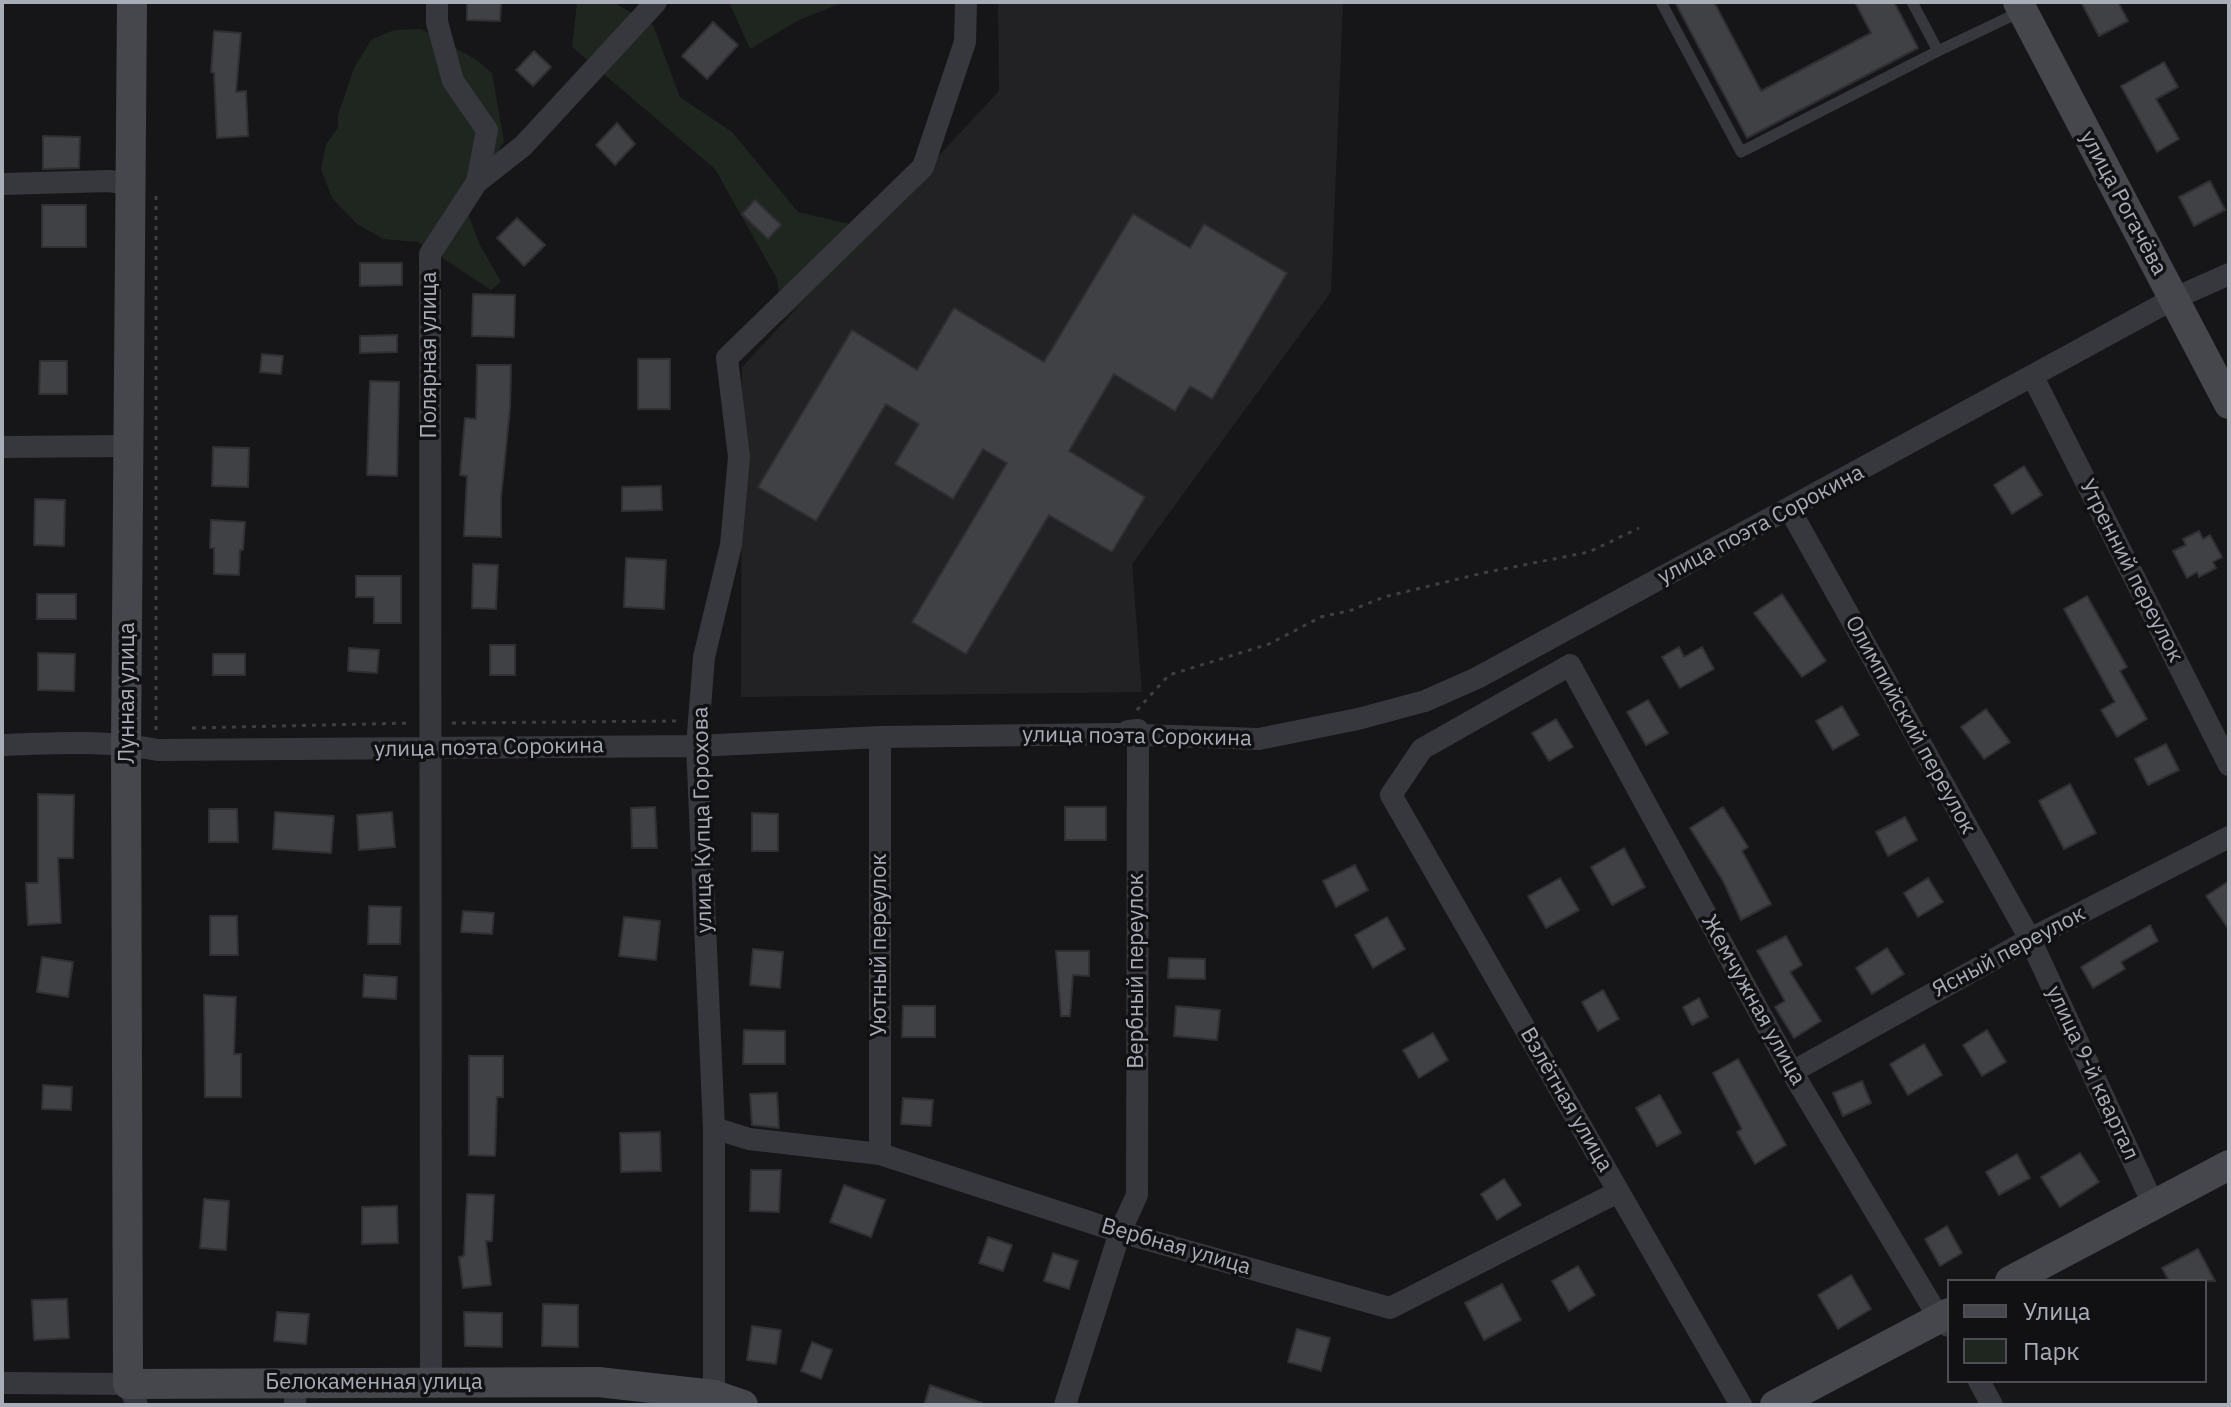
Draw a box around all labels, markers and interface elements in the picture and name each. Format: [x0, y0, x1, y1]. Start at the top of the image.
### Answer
street label: улица Рогачёва [2074, 126, 2172, 280]
street label: Полярная улица [417, 271, 443, 439]
street label: улица поэта Сорокина [1653, 459, 1869, 591]
street label: Утренний переулок [2073, 475, 2189, 667]
street label: Олимпийский переулок [1839, 611, 1981, 839]
street label: Лунная улица [115, 622, 141, 764]
street label: улица Купца Горохова [688, 706, 718, 934]
street label: улица поэта Сорокина [1022, 722, 1252, 752]
street label: улица поэта Сорокина [374, 733, 604, 763]
street label: Уютный переулок [867, 853, 893, 1037]
street label: Вербный переулок [1124, 873, 1150, 1069]
street label: Ясный переулок [1928, 901, 2090, 1003]
street label: Жемчужная улица [1695, 910, 1811, 1090]
street label: улица 9-й квартал [2040, 982, 2144, 1164]
street label: Взлётная улица [1514, 1023, 1618, 1177]
street label: Вербная улица [1098, 1213, 1254, 1281]
legend [1947, 1279, 2207, 1383]
text: Улица [2023, 1295, 2091, 1327]
text: Парк [2023, 1335, 2080, 1367]
street label: Белокаменная улица [265, 1370, 483, 1396]

